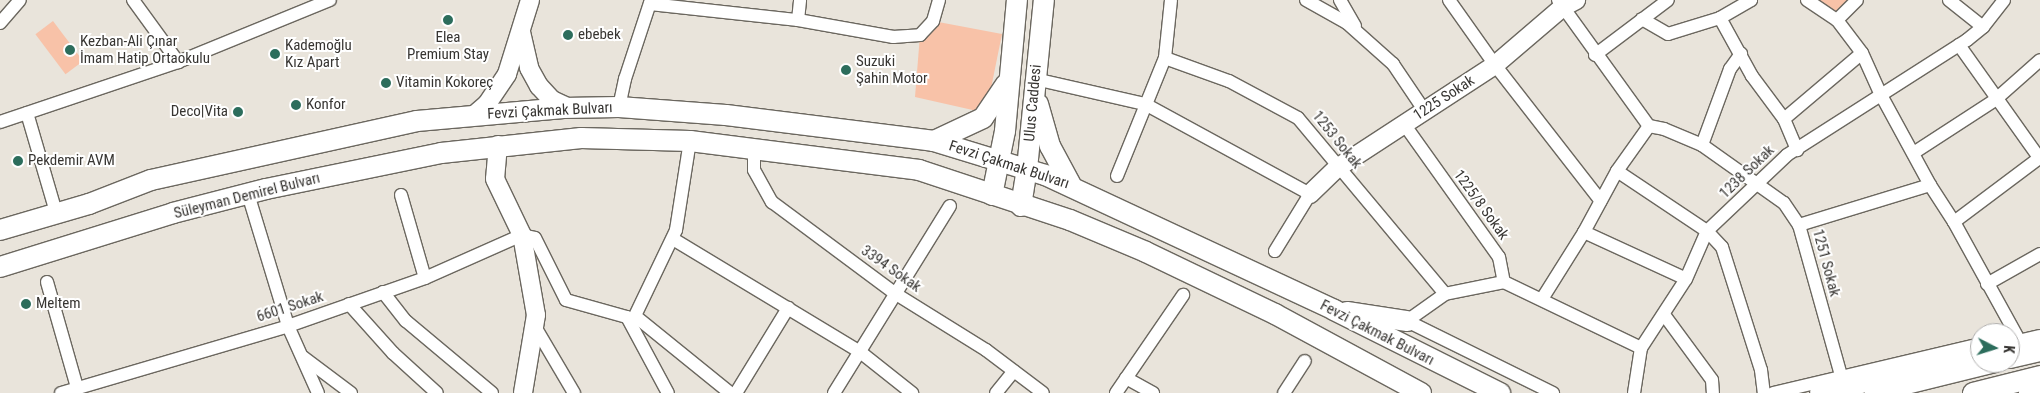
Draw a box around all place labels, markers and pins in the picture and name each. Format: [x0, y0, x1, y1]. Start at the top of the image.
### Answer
marker: Elea Premium Stay [442, 14, 454, 26]
place label: ebebek [578, 26, 621, 44]
place label: Elea Premium Stay [407, 28, 489, 63]
marker: ebebek [562, 29, 574, 41]
place label: Kezban-Ali Çınar İmam Hatip Ortaokulu [80, 32, 210, 67]
place label: Kademoğlu Kız Apart [285, 36, 352, 71]
marker: Kezban-Ali Çınar İmam Hatip Ortaokulu [64, 44, 76, 56]
marker: Kademoğlu Kız Apart [269, 48, 281, 60]
place label: Suzuki Şahin Motor [856, 52, 928, 87]
marker: Suzuki Şahin Motor [840, 64, 852, 76]
place label: Vitamin Kokoreç [396, 74, 493, 92]
marker: Vitamin Kokoreç [380, 77, 392, 89]
place label: Konfor [306, 96, 346, 114]
marker: Konfor [290, 99, 302, 111]
place label: Deco|Vita [171, 103, 228, 121]
marker: Deco|Vita [232, 106, 244, 118]
place label: Pekdemir AVM [28, 152, 115, 170]
marker: Pekdemir AVM [12, 155, 24, 167]
place label: Meltem [36, 295, 81, 313]
marker: Meltem [20, 298, 32, 310]

